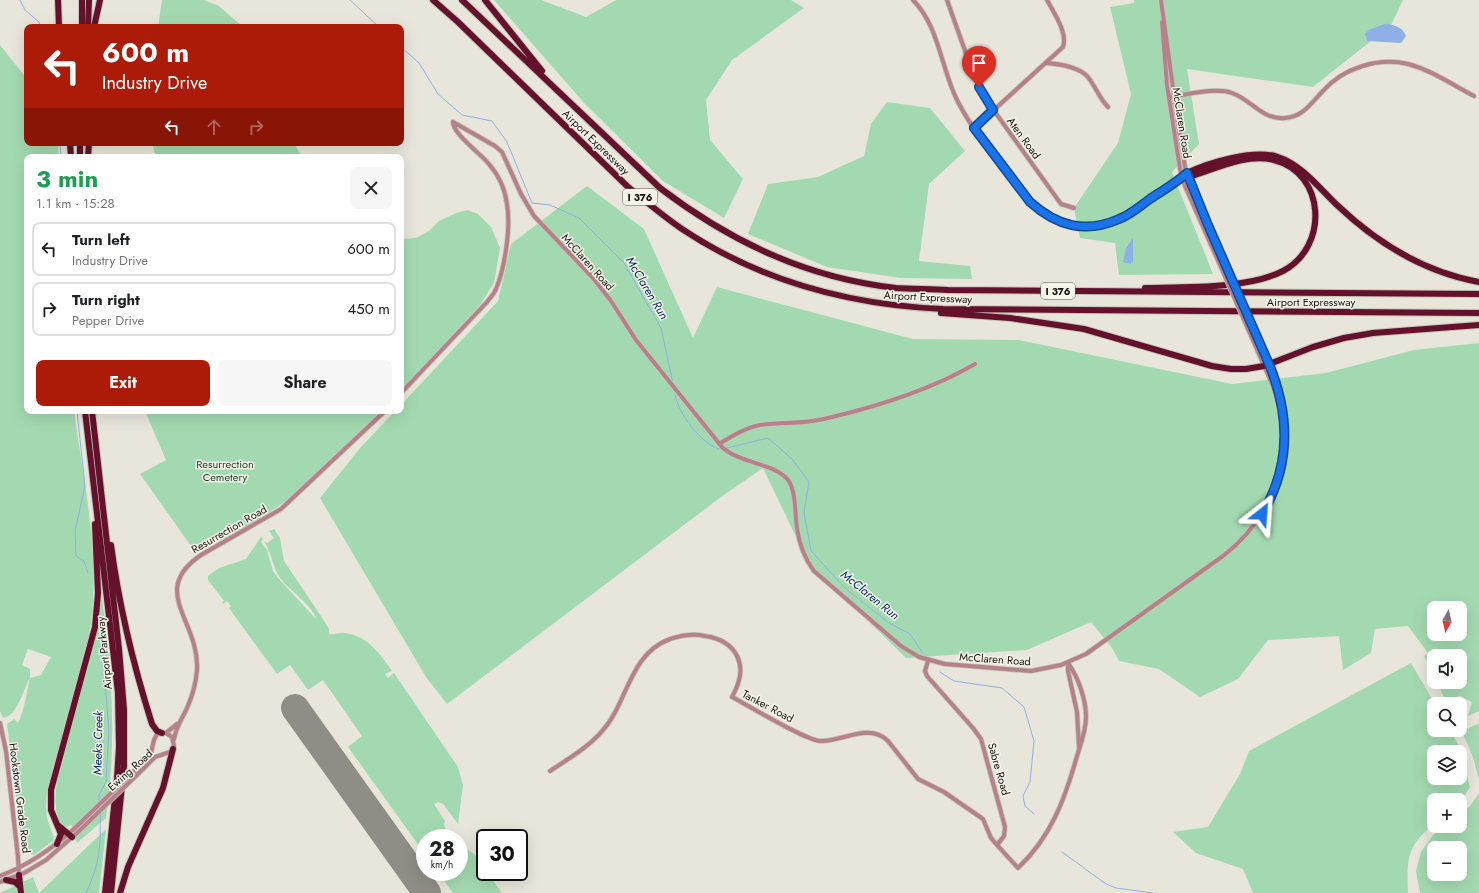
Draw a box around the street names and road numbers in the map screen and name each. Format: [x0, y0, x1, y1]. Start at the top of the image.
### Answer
street label: McClaren Road [1168, 86, 1196, 160]
street label: Airport Expressway [559, 106, 633, 179]
street label: Aten Road [1003, 114, 1045, 162]
road number: I 376 [623, 189, 657, 205]
street label: McClaren Road [558, 230, 618, 294]
road number: I 376 [1041, 283, 1075, 299]
street label: Airport Expressway [883, 287, 973, 307]
street label: Airport Expressway [1267, 294, 1355, 310]
street label: Resurrection Road [188, 501, 270, 557]
street label: Airport Parkway [92, 616, 116, 690]
street label: McClaren Road [959, 649, 1031, 669]
street label: Tanker Road [739, 686, 797, 726]
street label: Sabre Road [984, 741, 1014, 797]
street label: Hookstown Grade Road [5, 742, 35, 854]
street label: Ewing Road [104, 745, 156, 795]

